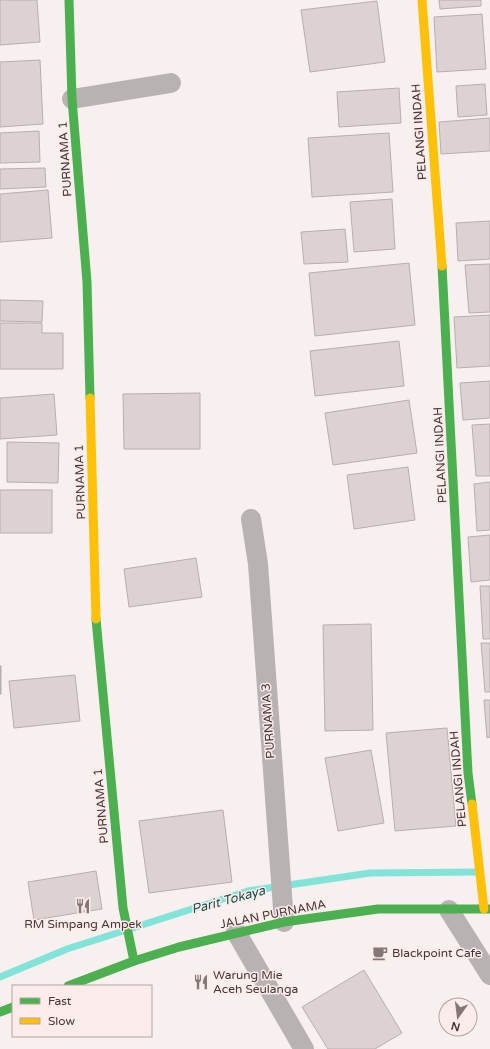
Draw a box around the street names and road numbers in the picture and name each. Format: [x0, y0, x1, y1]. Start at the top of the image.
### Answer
street label: PELANGI INDAH [409, 83, 429, 181]
street label: PURNAMA 1 [55, 121, 75, 197]
street label: PELANGI INDAH [430, 406, 450, 504]
street label: PURNAMA 1 [72, 444, 88, 520]
street label: PURNAMA 3 [258, 683, 278, 759]
street label: PELANGI INDAH [447, 730, 469, 828]
street label: PURNAMA 1 [91, 768, 111, 844]
street label: JALAN PURNAMA [219, 897, 327, 931]

